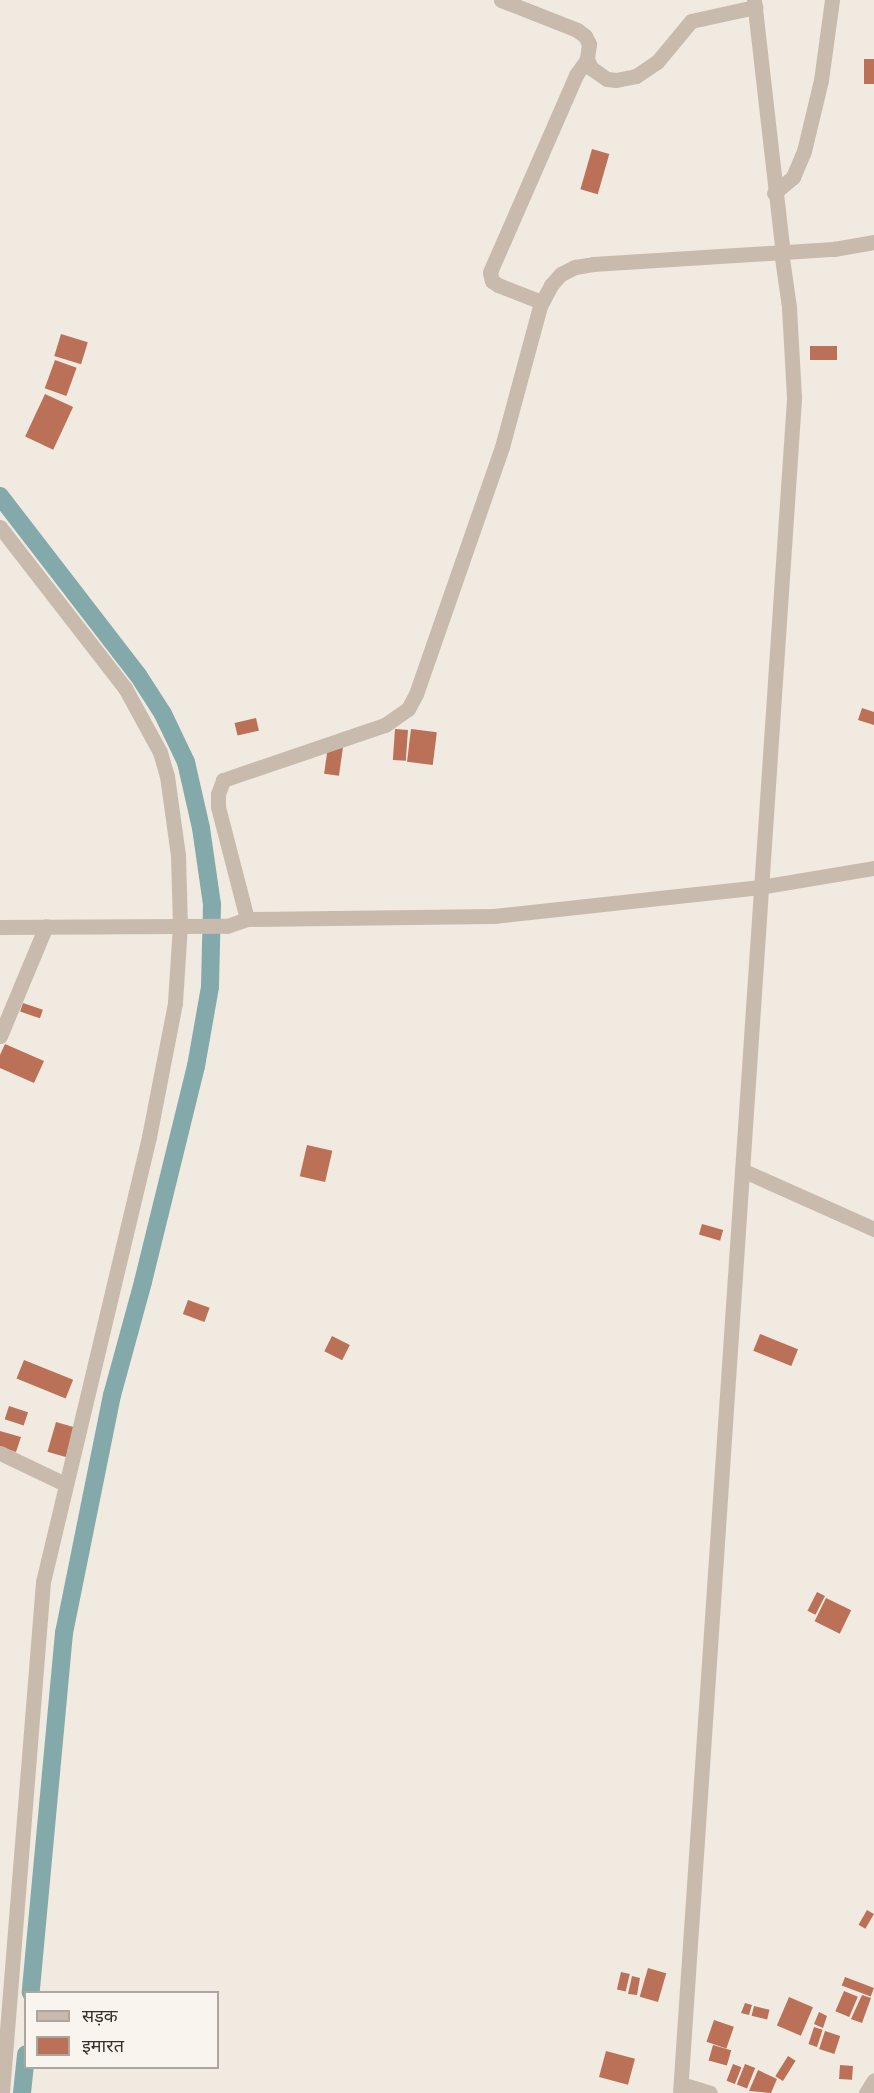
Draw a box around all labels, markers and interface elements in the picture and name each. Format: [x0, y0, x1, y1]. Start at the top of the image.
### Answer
legend [24, 1991, 219, 2069]
text: सड़क [82, 2004, 118, 2028]
text: इमारत [82, 2034, 124, 2058]

